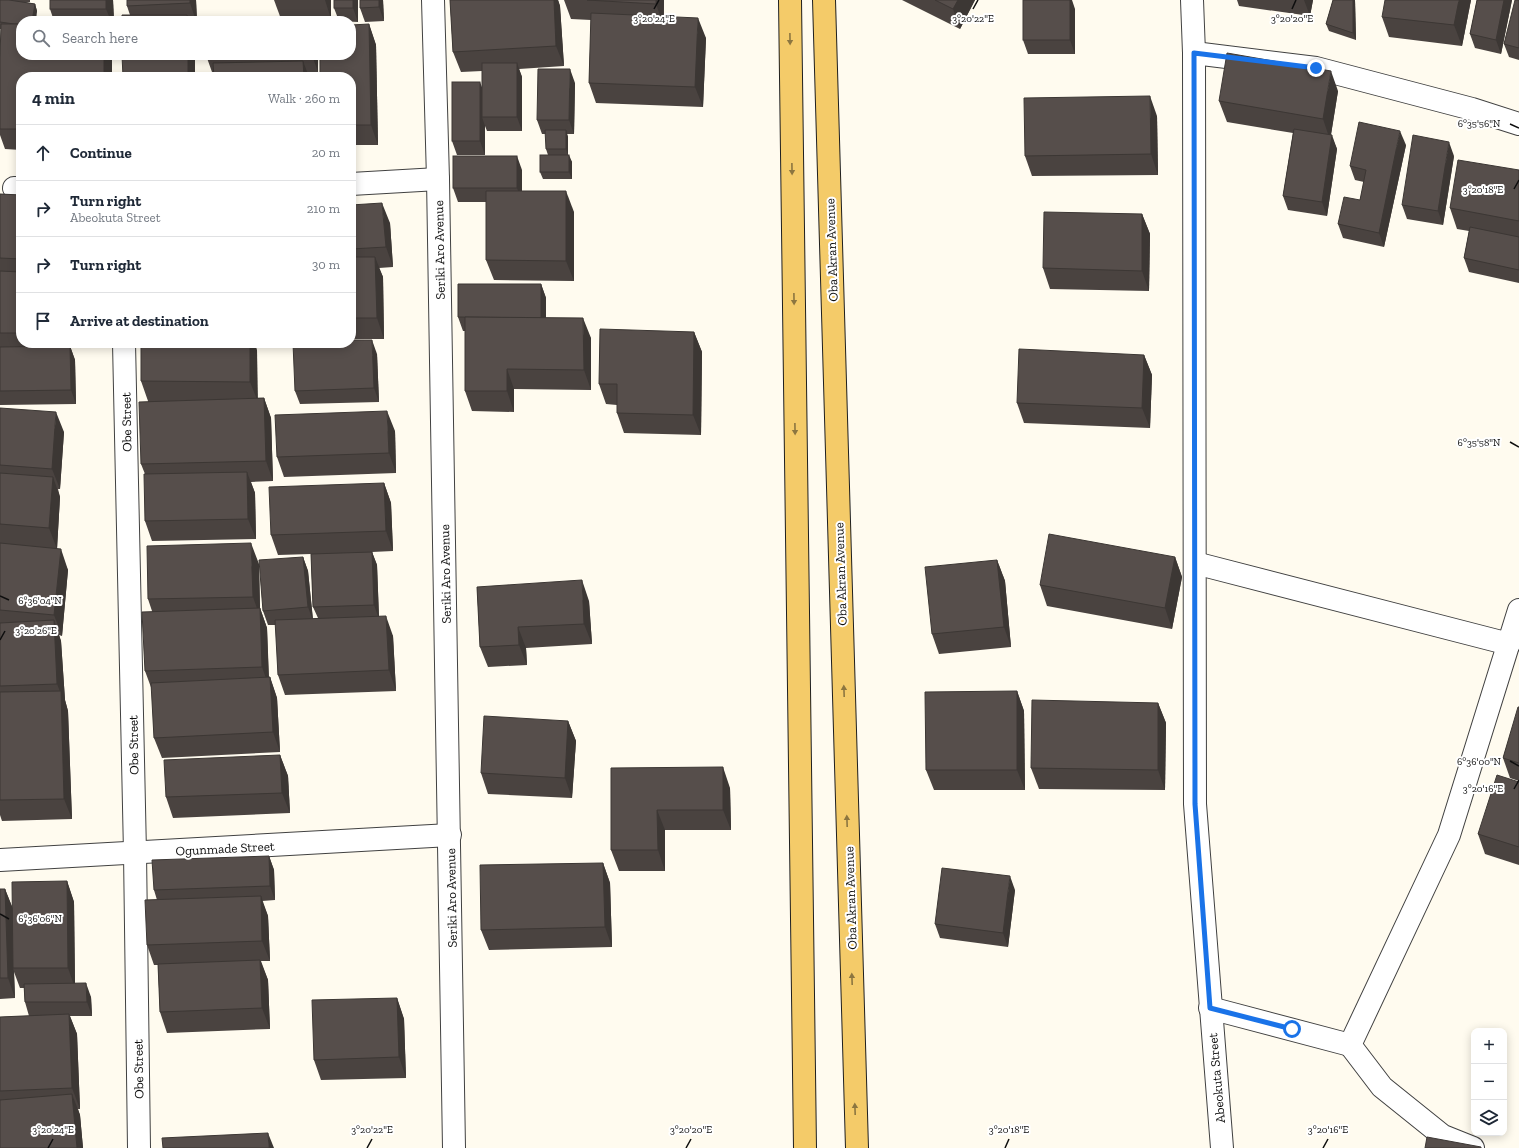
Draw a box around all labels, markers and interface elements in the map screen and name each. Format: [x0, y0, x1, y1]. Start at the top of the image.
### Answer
text: 3°20'24"E [633, 13, 675, 25]
text: 3°20'22"E [952, 13, 994, 25]
text: 3°20'20"E [1271, 13, 1313, 25]
search box [16, 16, 356, 60]
icon: search [30, 27, 52, 49]
text: Search here [62, 29, 138, 47]
one-way arrow [787, 33, 793, 46]
route end [1307, 59, 1325, 77]
text: 4 min [32, 88, 75, 108]
text: Walk · 260 m [268, 91, 340, 106]
text: 6°35'56"N [1458, 118, 1501, 130]
icon: ahead [32, 142, 54, 164]
text: Continue [70, 144, 132, 162]
text: 20 m [312, 145, 340, 160]
one-way arrow [789, 163, 795, 176]
text: 3°20'18"E [1463, 184, 1503, 196]
text: Turn right [70, 192, 141, 210]
icon: right [32, 198, 54, 220]
street label: Oba Akran Avenue [822, 198, 841, 302]
street label: Seriki Aro Avenue [431, 200, 448, 300]
text: 210 m [307, 201, 340, 216]
text: Abeokuta Street [70, 210, 161, 225]
icon: right [32, 254, 54, 276]
text: Turn right [70, 256, 141, 274]
text: 30 m [312, 257, 340, 272]
one-way arrow [791, 293, 797, 306]
icon: arrive [32, 310, 54, 332]
text: Arrive at destination [70, 312, 209, 330]
street label: Obe Street [118, 392, 135, 452]
one-way arrow [792, 423, 798, 436]
text: 6°35'58"N [1458, 437, 1501, 449]
street label: Oba Akran Avenue [831, 522, 850, 626]
street label: Seriki Aro Avenue [437, 524, 454, 624]
text: 6°36'04"N [18, 595, 62, 607]
text: 3°20'26"E [15, 625, 57, 637]
one-way arrow [841, 684, 847, 697]
street label: Obe Street [125, 715, 142, 775]
text: 6°36'00"N [1457, 756, 1502, 768]
text: 3°20'16"E [1463, 783, 1503, 795]
one-way arrow [844, 815, 851, 827]
street label: Ogunmade Street [175, 838, 275, 859]
street label: Oba Akran Avenue [841, 846, 860, 950]
street label: Seriki Aro Avenue [443, 848, 460, 948]
text: 6°36'06"N [18, 913, 62, 925]
one-way arrow [849, 972, 855, 985]
route start [1283, 1020, 1301, 1038]
map controls [1471, 1028, 1507, 1136]
button: + [1471, 1028, 1507, 1064]
street label: Abeokuta Street [1205, 1032, 1228, 1124]
street label: Obe Street [130, 1039, 147, 1099]
button: − [1471, 1064, 1507, 1100]
button: layers [1471, 1100, 1507, 1136]
one-way arrow [852, 1103, 859, 1115]
text: 3°20'24"E [32, 1124, 74, 1136]
text: 3°20'22"E [351, 1124, 393, 1136]
text: 3°20'20"E [670, 1124, 712, 1136]
text: 3°20'18"E [989, 1124, 1029, 1136]
text: 3°20'16"E [1308, 1124, 1348, 1136]

